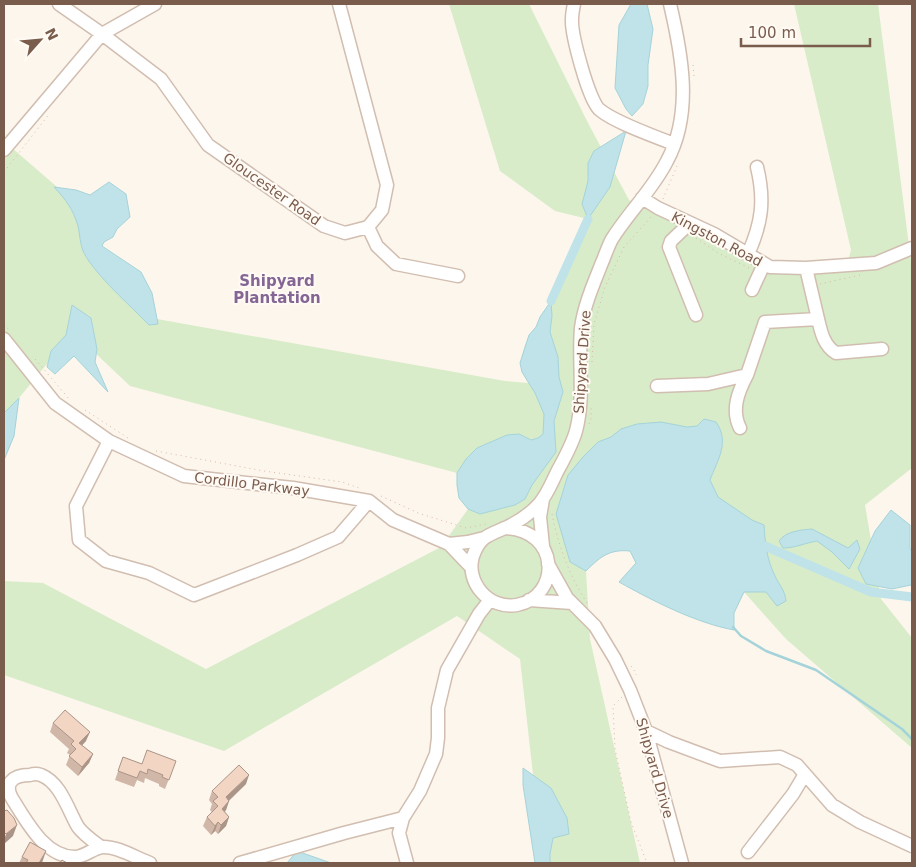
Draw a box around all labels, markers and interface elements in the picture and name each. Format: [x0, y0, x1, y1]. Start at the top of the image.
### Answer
north arrow [15, 15, 65, 65]
scale bar [741, 15, 870, 47]
text: 100 m [748, 24, 796, 42]
text: N [42, 25, 61, 43]
street label: Gloucester Road [220, 149, 324, 229]
street label: Kingston Road [669, 208, 765, 270]
district label: Shipyard Plantation [233, 272, 321, 307]
street label: Shipyard Drive [570, 310, 594, 414]
street label: Cordillo Parkway [193, 469, 311, 499]
street label: Shipyard Drive [633, 716, 677, 820]

